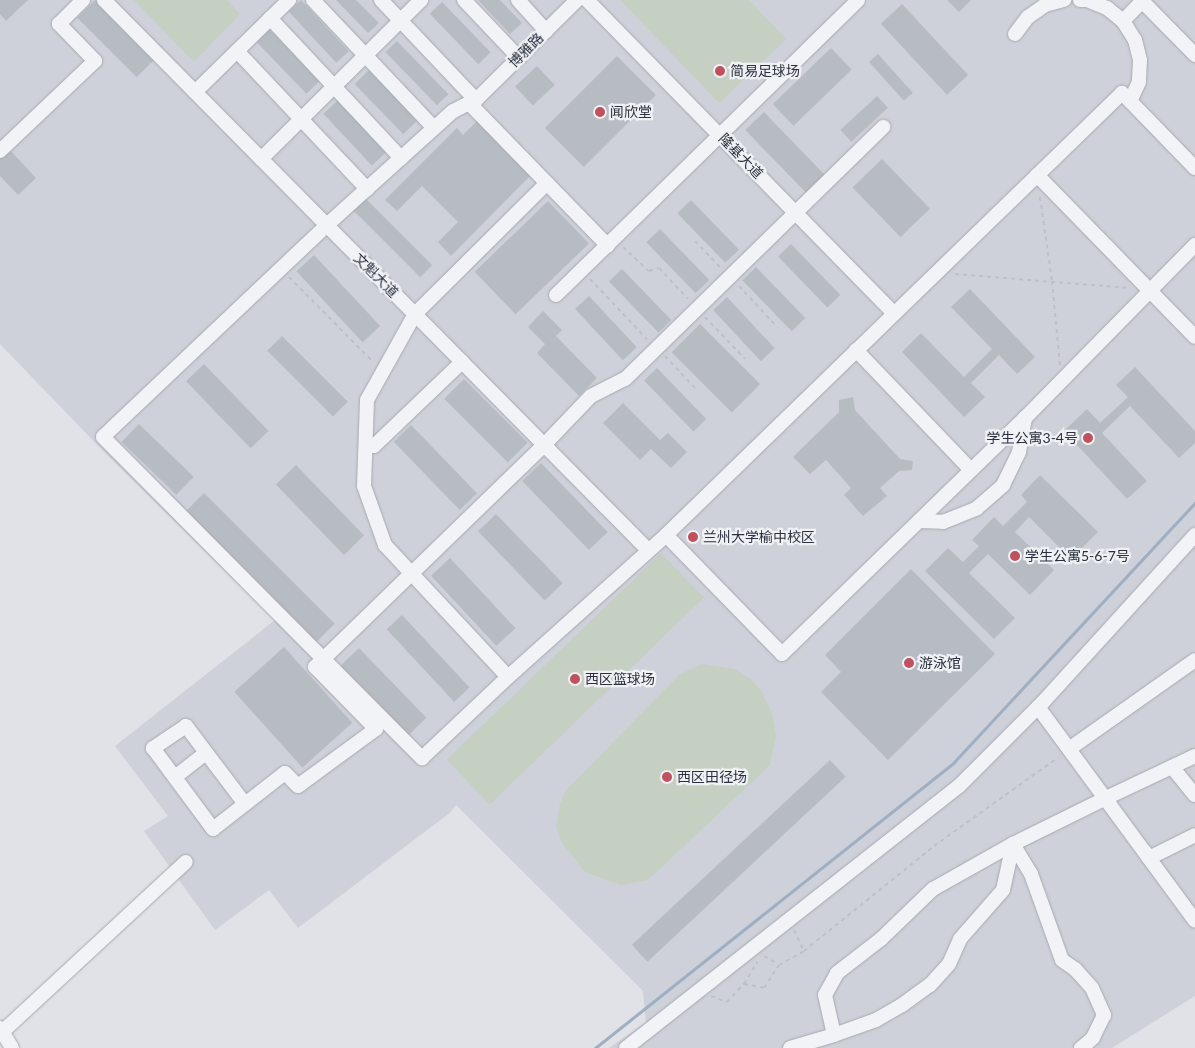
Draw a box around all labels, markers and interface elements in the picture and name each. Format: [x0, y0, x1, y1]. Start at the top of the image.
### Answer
street label: 博雅路 [505, 29, 547, 71]
place label: 简易足球场 [730, 63, 800, 79]
marker: 简易足球场 [714, 65, 726, 77]
place label: 闻欣堂 [610, 104, 652, 120]
marker: 闻欣堂 [594, 106, 606, 118]
street label: 隆基大道 [716, 130, 766, 182]
street label: 文魁大道 [350, 249, 402, 301]
place label: 学生公寓3-4号 [987, 430, 1078, 446]
marker: 学生公寓3-4号 [1082, 432, 1094, 444]
place label: 兰州大学榆中校区 [703, 529, 815, 545]
marker: 兰州大学榆中校区 [687, 531, 699, 543]
place label: 学生公寓5-6-7号 [1025, 548, 1130, 564]
marker: 学生公寓5-6-7号 [1009, 550, 1021, 562]
place label: 游泳馆 [919, 655, 961, 671]
marker: 游泳馆 [903, 657, 915, 669]
place label: 西区篮球场 [585, 671, 655, 687]
marker: 西区篮球场 [569, 673, 581, 685]
place label: 西区田径场 [677, 769, 747, 785]
marker: 西区田径场 [661, 771, 673, 783]

